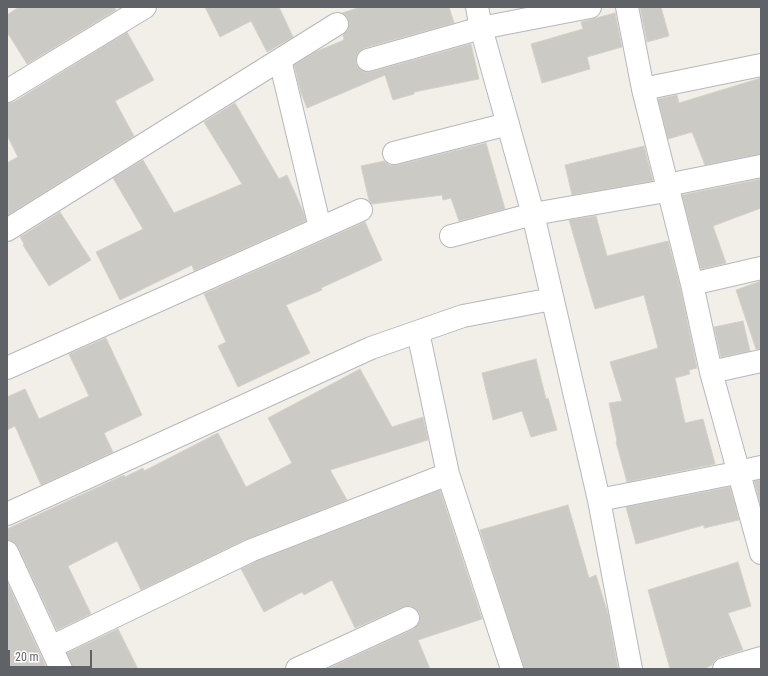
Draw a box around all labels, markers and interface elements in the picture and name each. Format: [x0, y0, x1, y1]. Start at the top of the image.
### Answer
scale bar [10, 642, 94, 668]
text: 20 m [15, 650, 39, 664]

